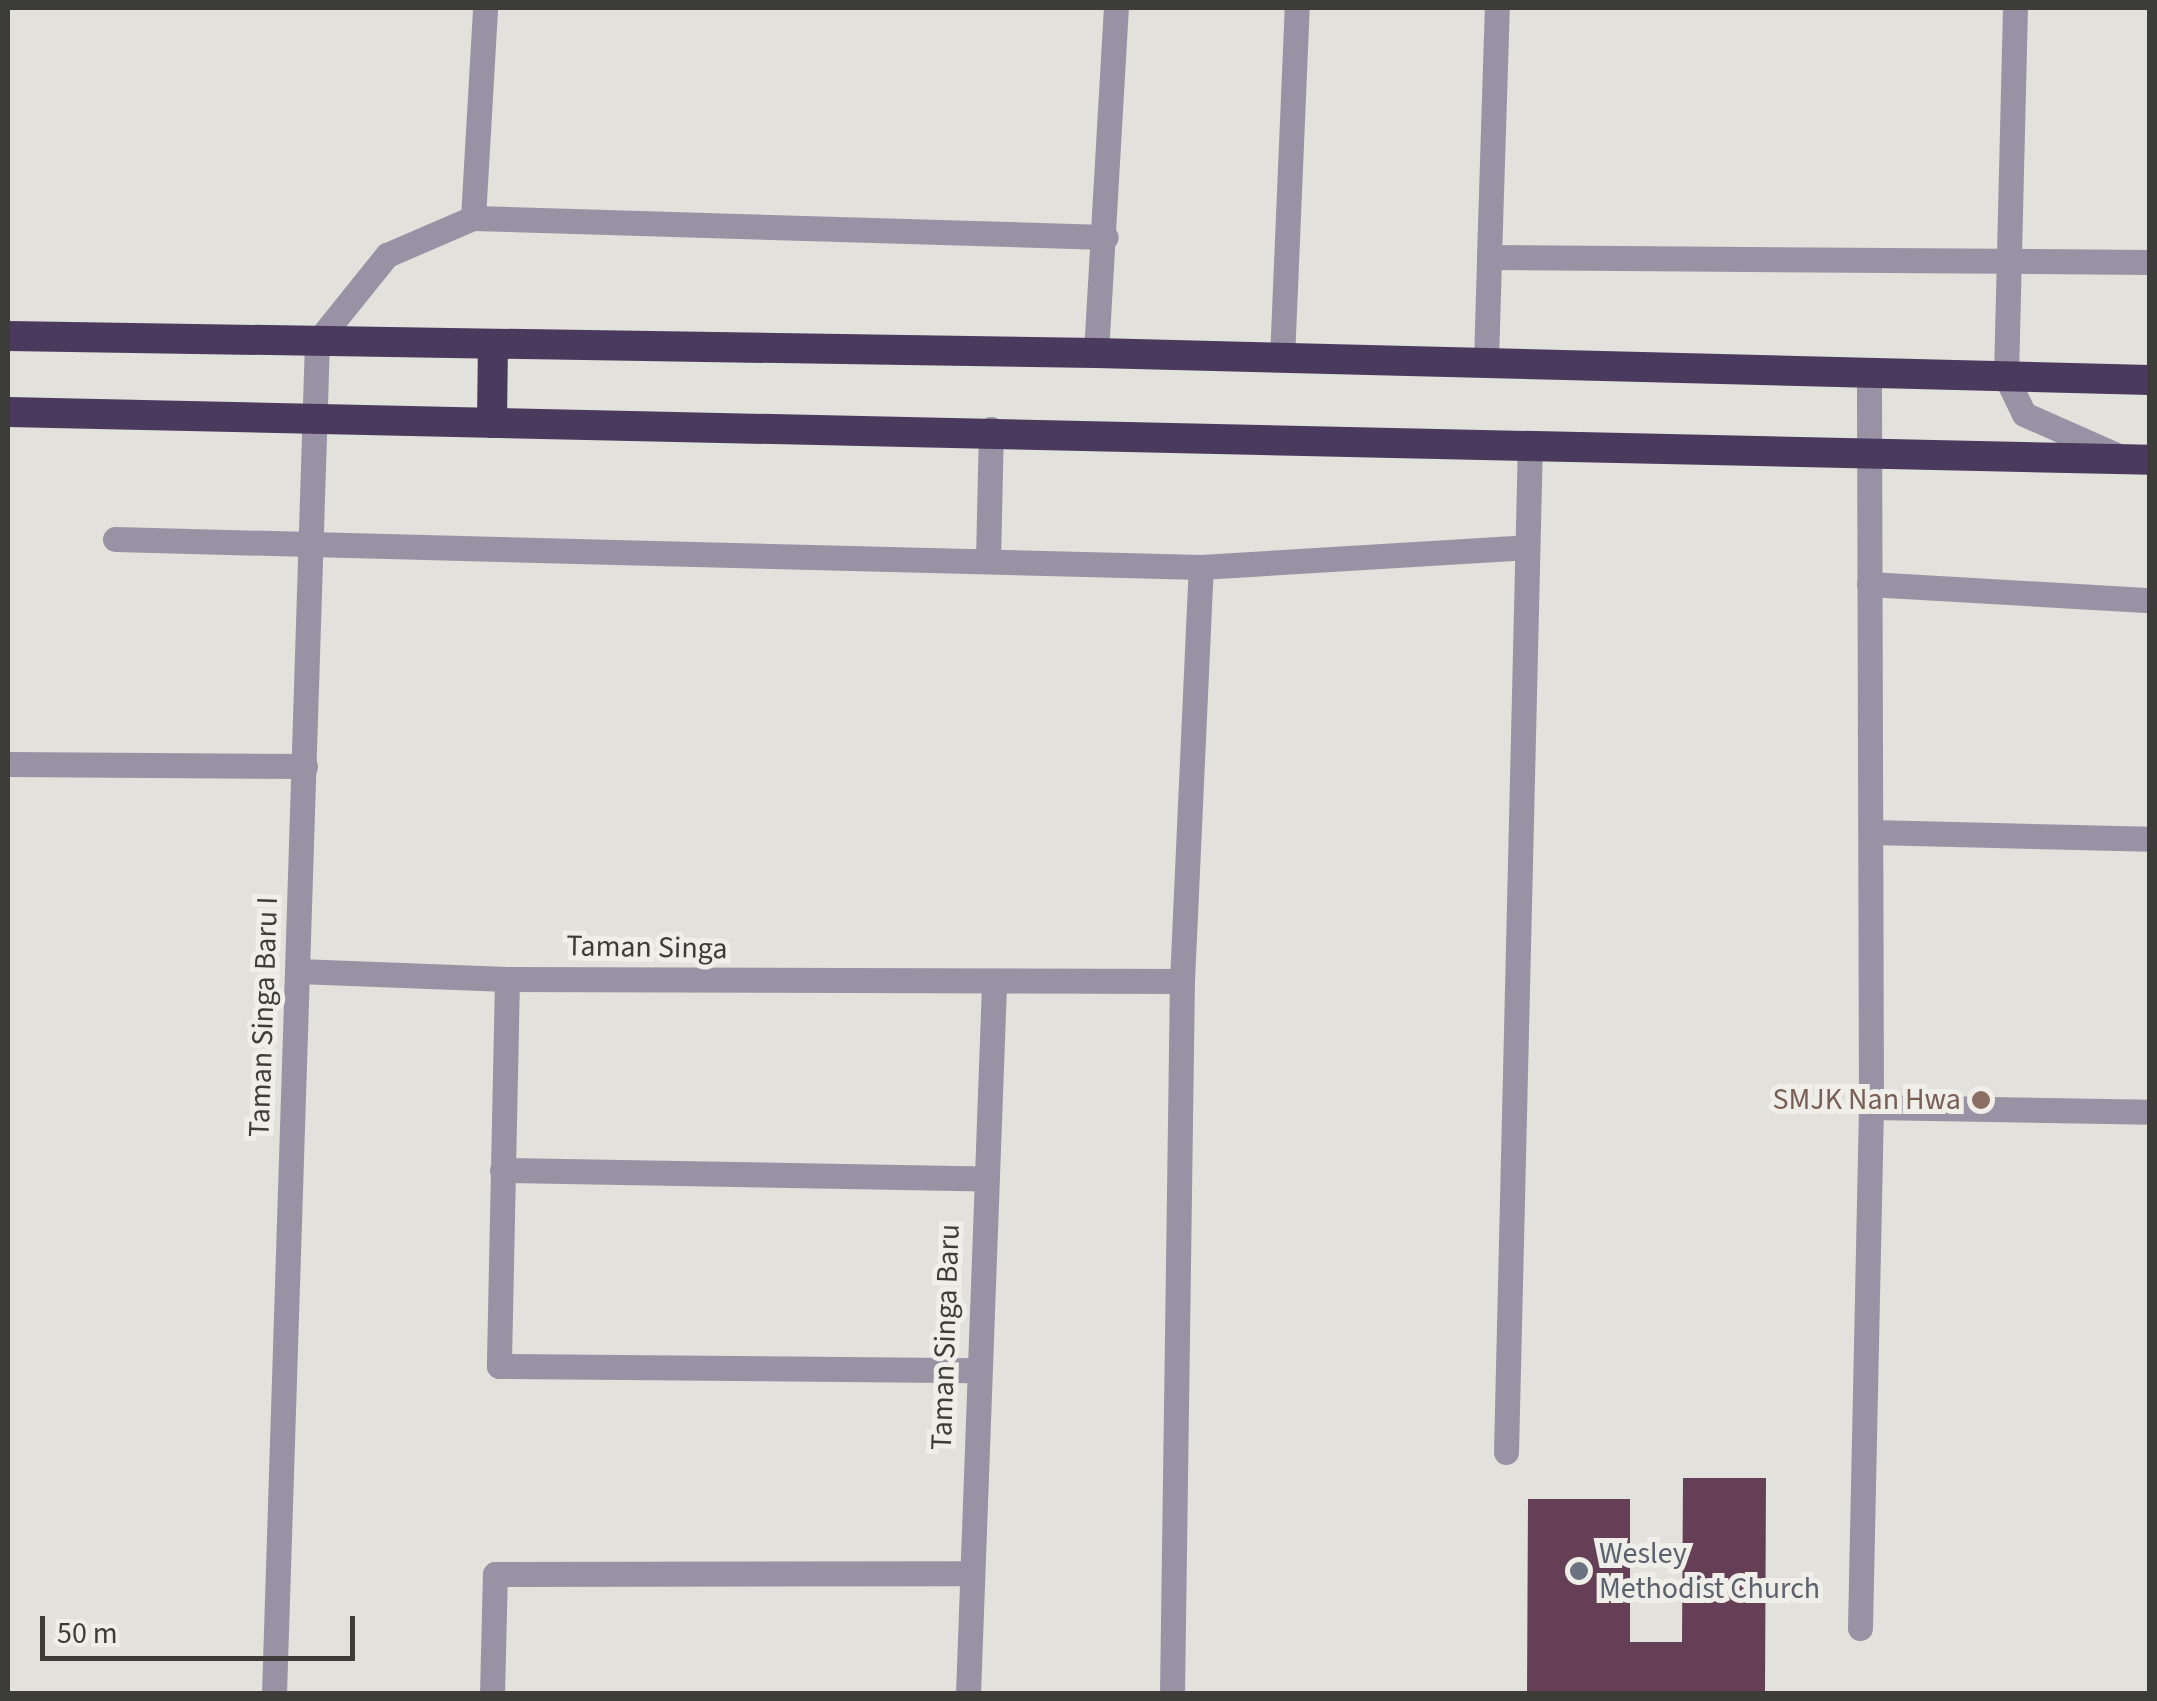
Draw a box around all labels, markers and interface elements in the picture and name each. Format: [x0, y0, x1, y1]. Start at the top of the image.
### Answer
street label: Taman Singa Baru I [242, 896, 286, 1138]
street label: Taman Singa [566, 929, 728, 967]
place label: SMJK Nan Hwa [1773, 1082, 1961, 1118]
marker: SMJK Nan Hwa [1970, 1089, 1992, 1111]
street label: Taman Singa Baru [924, 1223, 968, 1451]
place label: Wesley Methodist Church [1599, 1536, 1820, 1606]
marker: Wesley Methodist Church [1568, 1560, 1590, 1582]
scale bar [45, 1596, 360, 1658]
text: 50 m [57, 1612, 118, 1655]

